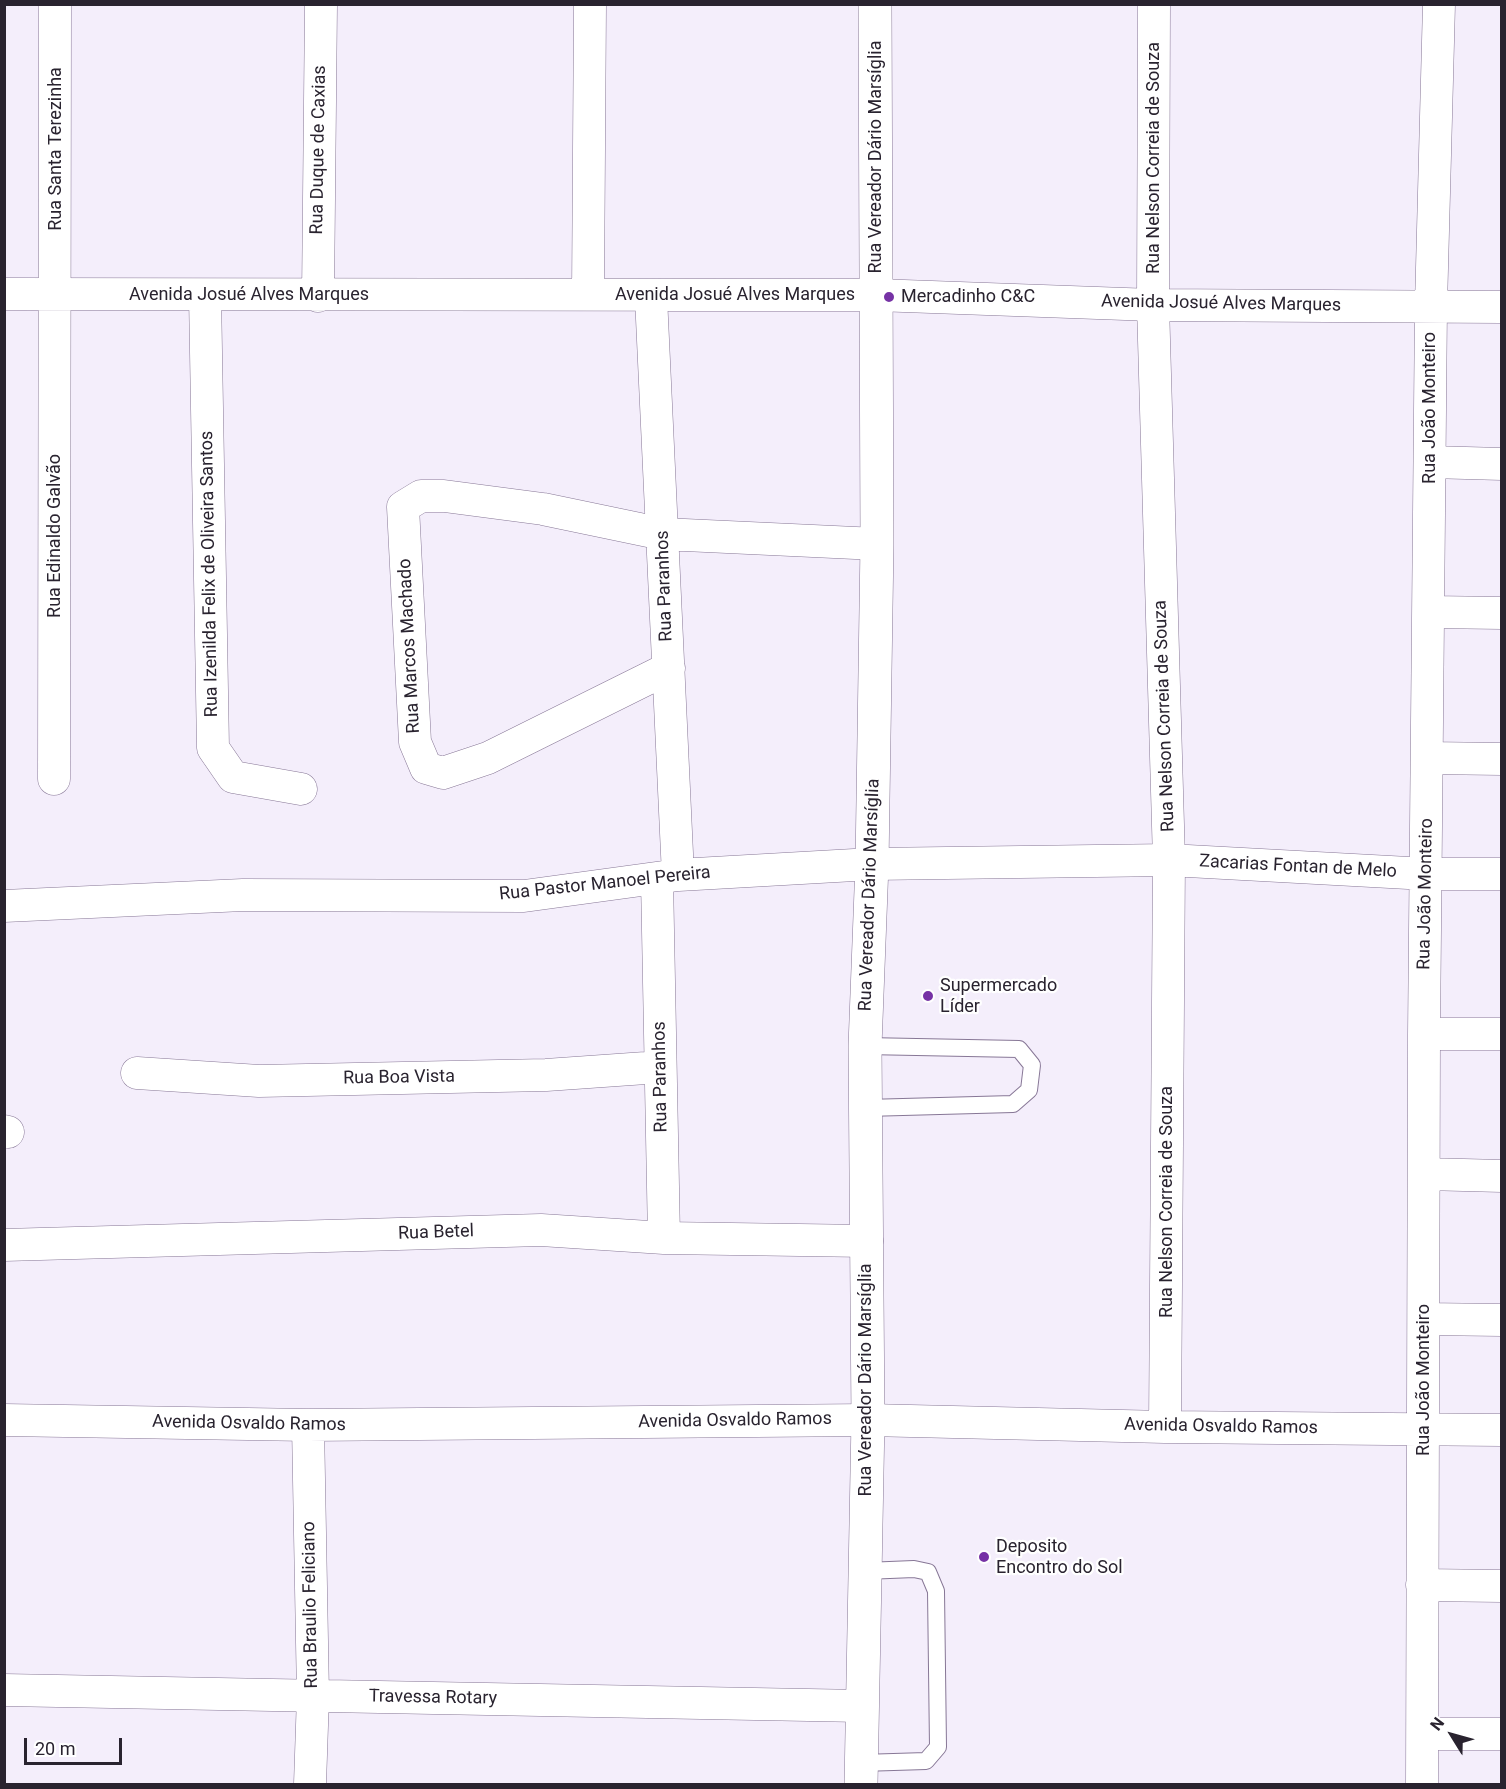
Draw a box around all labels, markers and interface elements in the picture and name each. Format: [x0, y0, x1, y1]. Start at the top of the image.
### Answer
street label: Rua Vereador Dário Marsíglia [865, 41, 887, 273]
street label: Rua Nelson Correia de Souza [1143, 42, 1165, 274]
street label: Rua Duque de Caxias [307, 65, 331, 235]
street label: Rua Santa Terezinha [45, 67, 67, 231]
street label: Avenida Josué Alves Marques [129, 284, 369, 306]
street label: Avenida Josué Alves Marques [615, 284, 855, 306]
place label: Mercadinho C&C [901, 286, 1035, 308]
marker: Mercadinho C&C [882, 290, 896, 304]
street label: Avenida Josué Alves Marques [1101, 291, 1341, 317]
street label: Rua João Monteiro [1419, 332, 1441, 484]
street label: Rua Izenilda Felix de Oliveira Santos [197, 431, 223, 717]
street label: Rua Edinaldo Galvão [44, 454, 66, 618]
street label: Rua Paranhos [652, 530, 678, 642]
street label: Rua Marcos Machado [395, 558, 425, 734]
street label: Rua Nelson Correia de Souza [1150, 600, 1180, 832]
street label: Rua Vereador Dário Marsíglia [855, 778, 885, 1012]
street label: Rua João Monteiro [1414, 818, 1438, 970]
street label: Zacarias Fontan de Melo [1199, 851, 1397, 883]
street label: Rua Pastor Manoel Pereira [498, 862, 712, 906]
place label: Supermercado Líder [940, 975, 1057, 1018]
marker: Supermercado Líder [921, 989, 935, 1003]
street label: Rua Paranhos [649, 1021, 673, 1133]
street label: Rua Boa Vista [343, 1066, 455, 1090]
street label: Rua Nelson Correia de Souza [1156, 1086, 1178, 1318]
street label: Rua Betel [398, 1221, 474, 1245]
street label: Rua Vereador Dário Marsíglia [855, 1264, 877, 1496]
street label: Rua João Monteiro [1413, 1304, 1435, 1456]
street label: Avenida Osvaldo Ramos [638, 1409, 832, 1433]
street label: Avenida Osvaldo Ramos [152, 1412, 346, 1436]
street label: Avenida Osvaldo Ramos [1124, 1415, 1318, 1439]
street label: Rua Braulio Feliciano [299, 1521, 323, 1689]
place label: Deposito Encontro do Sol [996, 1536, 1123, 1578]
marker: Deposito Encontro do Sol [977, 1550, 991, 1564]
street label: Travessa Rotary [369, 1686, 497, 1710]
north arrow [1422, 1705, 1482, 1765]
text: N [1426, 1714, 1448, 1734]
scale bar [27, 1726, 124, 1764]
text: 20 m [35, 1738, 75, 1759]

